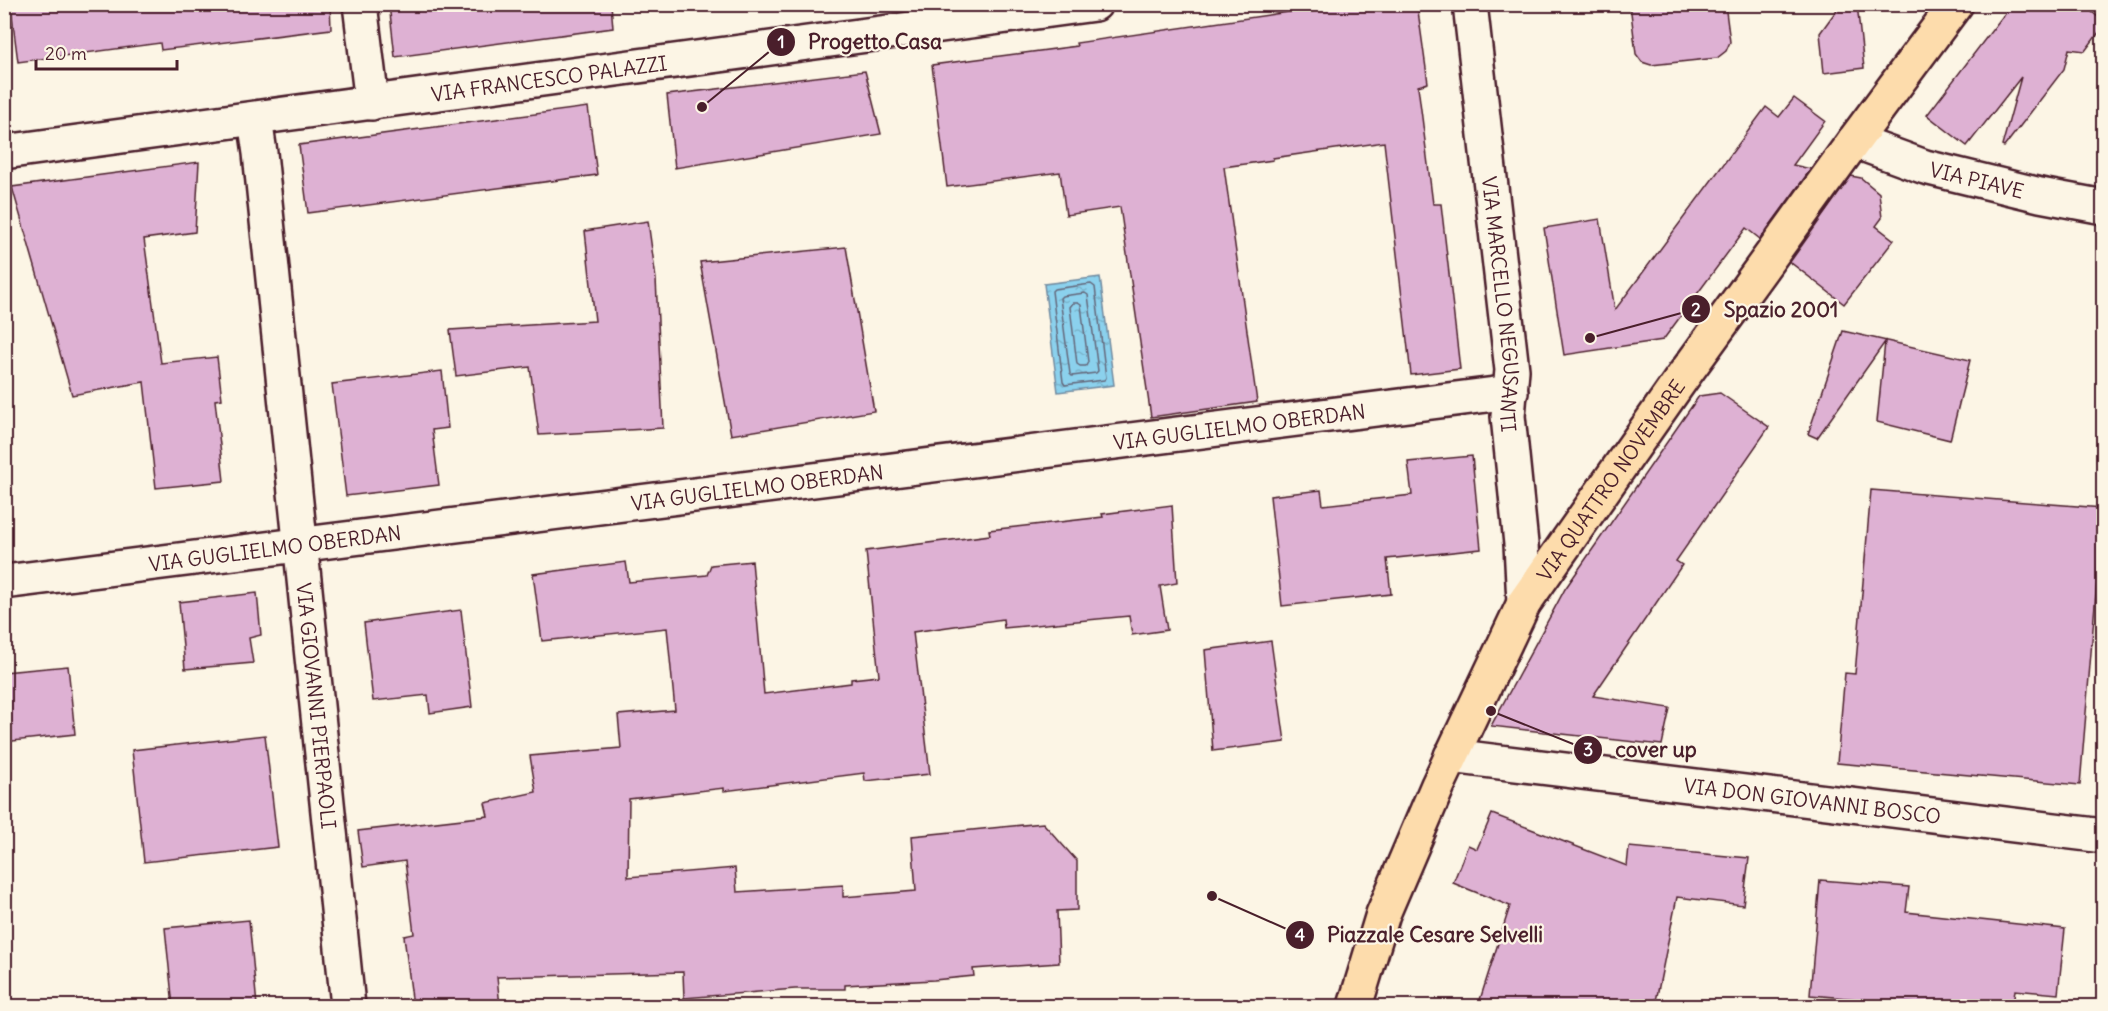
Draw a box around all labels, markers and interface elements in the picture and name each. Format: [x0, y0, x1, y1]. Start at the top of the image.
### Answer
callout: Progetto Casa [766, 22, 954, 61]
text: Progetto Casa [808, 28, 942, 55]
text: 1 [777, 30, 785, 53]
scale bar [36, 33, 177, 71]
text: 20 m [45, 42, 87, 65]
street label: VIA FRANCESCO PALAZZI [429, 50, 669, 106]
street label: VIA PIAVE [1927, 156, 2026, 203]
street label: VIA MARCELLO NEGUSANTI [1477, 175, 1525, 433]
callout: Spazio 2001 [1681, 290, 1850, 329]
text: Spazio 2001 [1724, 296, 1838, 323]
text: 2 [1691, 298, 1701, 321]
street label: VIA QUATTRO NOVEMBRE [1531, 374, 1690, 586]
street label: VIA GUGLIELMO OBERDAN [1112, 398, 1367, 455]
street label: VIA GUGLIELMO OBERDAN [629, 459, 885, 515]
street label: VIA GUGLIELMO OBERDAN [147, 520, 402, 576]
street label: VIA GIOVANNI PIERPAOLI [292, 581, 342, 830]
callout: cover up [1573, 730, 1709, 769]
text: cover up [1615, 736, 1697, 763]
text: 3 [1583, 738, 1593, 761]
street label: VIA DON GIOVANNI BOSCO [1682, 772, 1942, 828]
callout: Piazzale Cesare Selvelli [1285, 915, 1555, 954]
text: Piazzale Cesare Selvelli [1327, 921, 1543, 948]
text: 4 [1295, 923, 1306, 946]

